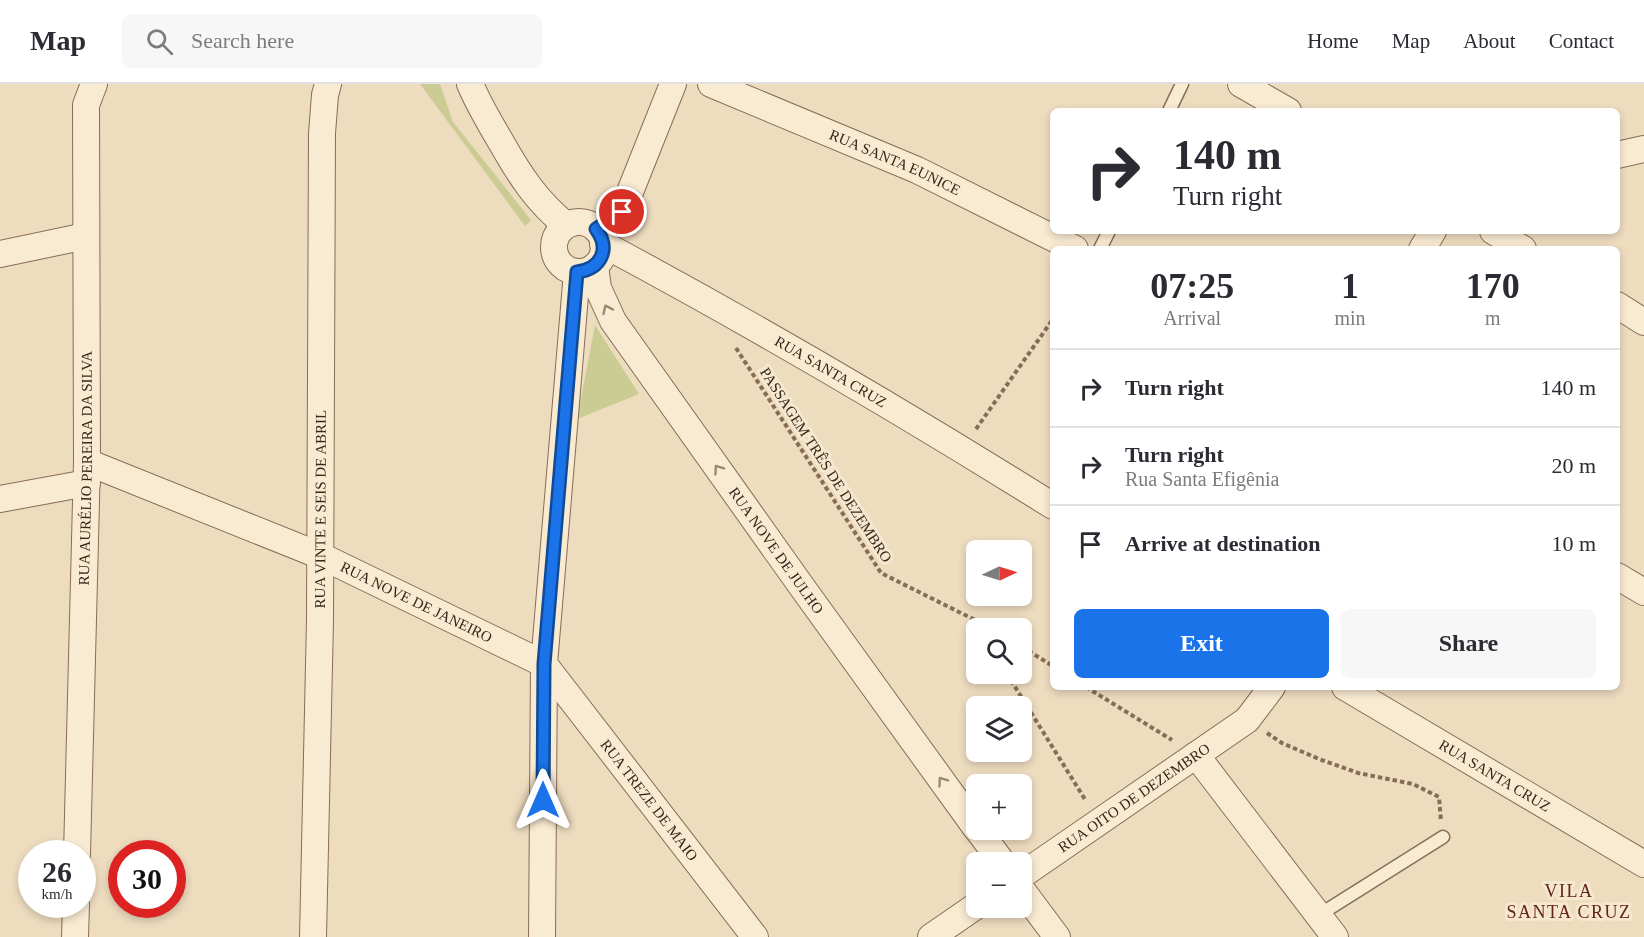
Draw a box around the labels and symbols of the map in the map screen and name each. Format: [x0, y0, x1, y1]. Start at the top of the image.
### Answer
street label: RUA SANTA EUNICE [827, 126, 963, 198]
pin [596, 186, 647, 237]
one-way arrow [602, 304, 614, 315]
street label: RUA SANTA CRUZ [772, 333, 889, 410]
street label: RUA AURÉLIO PEREIRA DA SILVA [76, 351, 95, 586]
street label: PASSAGEM TRÊS DE DEZEMBRO [757, 365, 895, 565]
street label: RUA VINTE E SEIS DE ABRIL [312, 410, 329, 608]
one-way arrow [714, 465, 725, 476]
street label: RUA NOVE DE JULHO [726, 484, 827, 617]
north arrow [966, 540, 1032, 606]
street label: RUA NOVE DE JANEIRO [338, 559, 495, 646]
street label: RUA TREZE DE MAIO [597, 736, 701, 864]
street label: RUA SANTA CRUZ [1436, 737, 1553, 815]
street label: RUA OITO DE DEZEMBRO [1055, 740, 1213, 856]
position arrow [511, 768, 575, 832]
one-way arrow [938, 776, 949, 787]
speed limit sign: 30 [108, 840, 186, 918]
district label: VILA SANTA CRUZ [1506, 881, 1632, 922]

